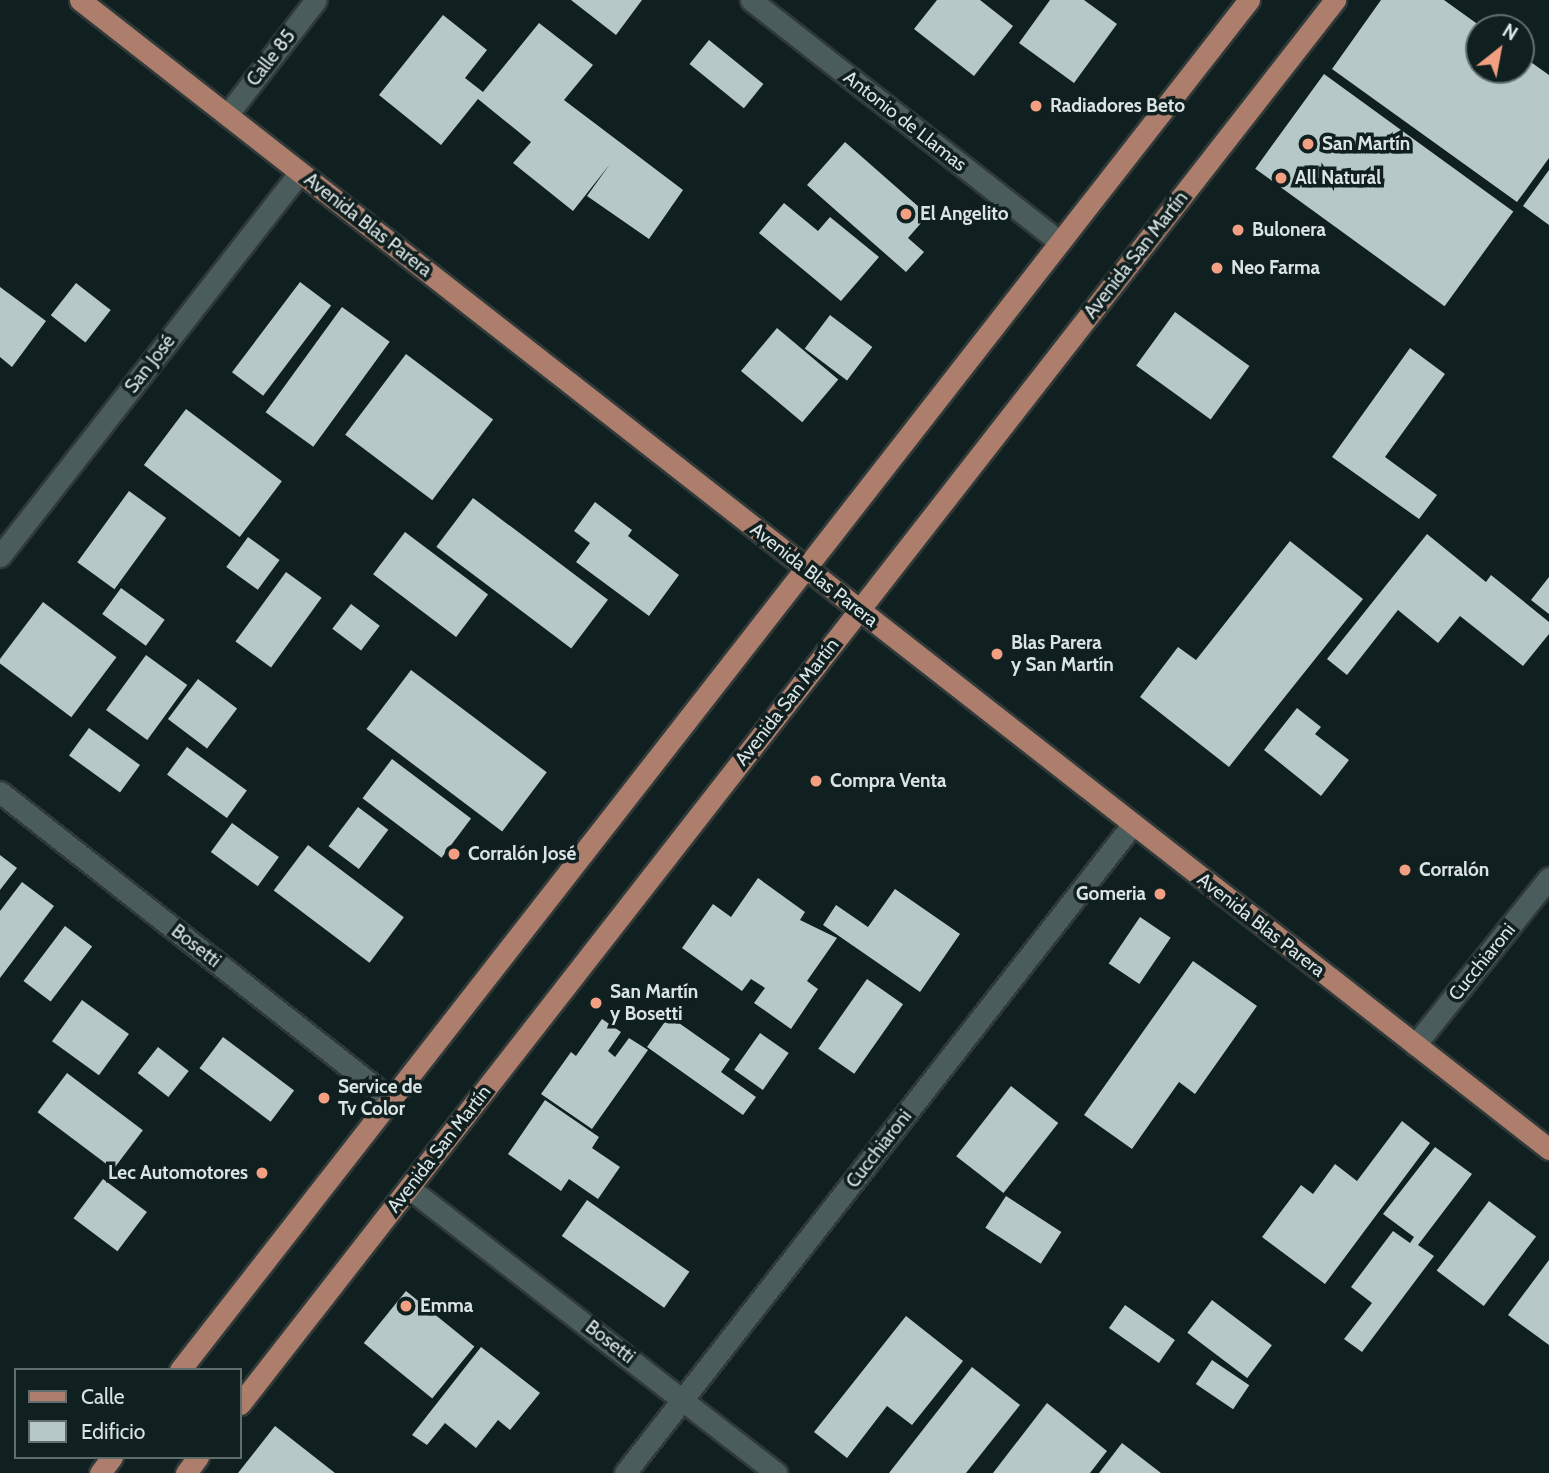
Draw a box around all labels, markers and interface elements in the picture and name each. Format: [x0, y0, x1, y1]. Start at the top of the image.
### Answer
north arrow [1465, 14, 1535, 84]
text: N [1498, 19, 1522, 46]
street label: Calle 85 [242, 25, 300, 91]
street label: Antonio de Llamas [839, 66, 971, 176]
place label: Radiadores Beto [1050, 95, 1185, 117]
marker: Radiadores Beto [1028, 98, 1044, 114]
place label: San Martín [1322, 133, 1410, 155]
marker: San Martín [1300, 136, 1316, 152]
place label: All Natural [1295, 167, 1381, 189]
street label: Avenida Blas Parera [300, 168, 436, 282]
marker: All Natural [1273, 170, 1289, 186]
street label: Avenida San Martín [1079, 187, 1193, 323]
place label: El Angelito [920, 203, 1009, 225]
marker: El Angelito [898, 206, 914, 222]
place label: Bulonera [1252, 219, 1326, 241]
marker: Bulonera [1230, 222, 1246, 238]
place label: Neo Farma [1231, 257, 1320, 279]
marker: Neo Farma [1209, 260, 1225, 276]
street label: San José [120, 330, 180, 398]
street label: Avenida Blas Parera [746, 518, 882, 632]
place label: Blas Parera y San Martín [1011, 632, 1114, 676]
street label: Avenida San Martín [730, 634, 844, 770]
marker: Blas Parera y San Martín [989, 646, 1005, 662]
place label: Compra Venta [830, 770, 946, 792]
marker: Compra Venta [808, 773, 824, 789]
place label: Corralón José [468, 843, 576, 865]
marker: Corralón José [446, 846, 462, 862]
place label: Corralón [1419, 859, 1489, 881]
marker: Corralón [1397, 862, 1413, 878]
street label: Avenida Blas Parera [1193, 868, 1329, 982]
place label: Gomeria [1076, 883, 1146, 905]
marker: Gomeria [1152, 886, 1168, 902]
street label: Cucchiaroni [1444, 919, 1520, 1005]
street label: Bosetti [167, 920, 225, 972]
place label: San Martín y Bosetti [610, 981, 698, 1025]
marker: San Martín y Bosetti [588, 995, 604, 1011]
place label: Service de Tv Color [338, 1076, 422, 1120]
street label: Avenida San Martín [382, 1081, 496, 1217]
marker: Service de Tv Color [316, 1090, 332, 1106]
street label: Cucchiaroni [841, 1105, 917, 1193]
place label: Lec Automotores [108, 1162, 248, 1184]
marker: Lec Automotores [254, 1165, 270, 1181]
place label: Emma [420, 1295, 473, 1317]
marker: Emma [398, 1298, 414, 1314]
street label: Bosetti [581, 1316, 639, 1368]
legend [14, 1368, 242, 1459]
text: Calle [81, 1384, 125, 1409]
text: Edificio [81, 1419, 145, 1444]

